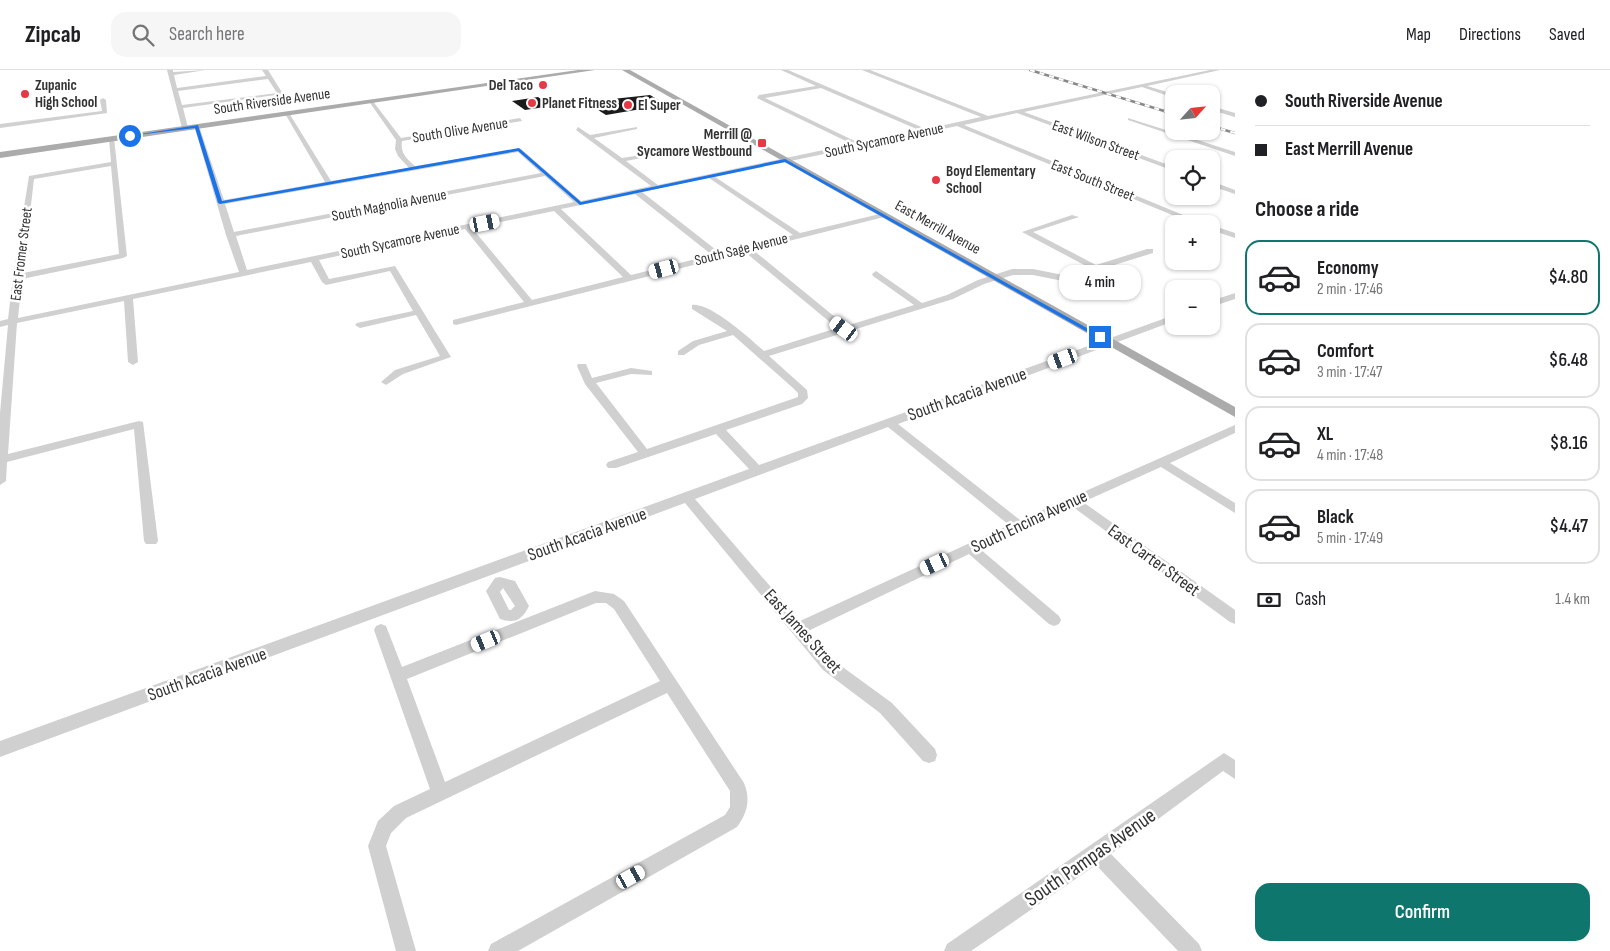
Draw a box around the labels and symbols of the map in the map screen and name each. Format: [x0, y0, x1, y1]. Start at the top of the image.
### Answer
place label: Zupanic High School [35, 76, 97, 112]
place label: Del Taco [489, 76, 533, 95]
marker: Del Taco [537, 79, 549, 91]
street label: South Riverside Avenue [213, 84, 331, 119]
north arrow [1165, 85, 1220, 140]
marker: Zupanic High School [19, 88, 31, 100]
place label: Planet Fitness [542, 94, 617, 113]
place label: El Super [638, 96, 681, 115]
marker: Planet Fitness [526, 97, 538, 109]
marker: El Super [622, 99, 634, 111]
street label: South Olive Avenue [411, 114, 509, 147]
street label: East Wilson Street [1050, 116, 1142, 165]
street label: South Sycamore Avenue [823, 119, 945, 162]
route start [119, 125, 141, 147]
place label: Merrill @ Sycamore Westbound [637, 125, 752, 161]
marker: Merrill @ Sycamore Westbound [756, 137, 768, 149]
street label: East South Street [1048, 155, 1138, 206]
place label: Boyd Elementary School [946, 162, 1036, 198]
marker: Boyd Elementary School [930, 174, 942, 186]
street label: South Magnolia Avenue [330, 185, 448, 226]
street label: East Merrill Avenue [892, 196, 984, 259]
street label: East Fromer Street [6, 206, 37, 302]
car [468, 213, 501, 233]
street label: South Sycamore Avenue [339, 220, 461, 263]
street label: South Sage Avenue [692, 229, 790, 270]
car [647, 258, 680, 280]
callout: 4 min [1059, 264, 1141, 300]
car [827, 314, 860, 344]
route end [1089, 326, 1111, 348]
car [1046, 347, 1079, 371]
street label: South Acacia Avenue [905, 363, 1029, 426]
street label: South Encina Avenue [968, 485, 1091, 558]
street label: South Acacia Avenue [525, 503, 649, 566]
street label: East Carter Street [1104, 520, 1204, 601]
car [918, 551, 951, 577]
street label: East James Street [759, 585, 846, 678]
car [469, 628, 502, 654]
street label: South Acacia Avenue [145, 643, 269, 706]
street label: South Pampas Avenue [1020, 803, 1161, 912]
car [614, 863, 647, 891]

